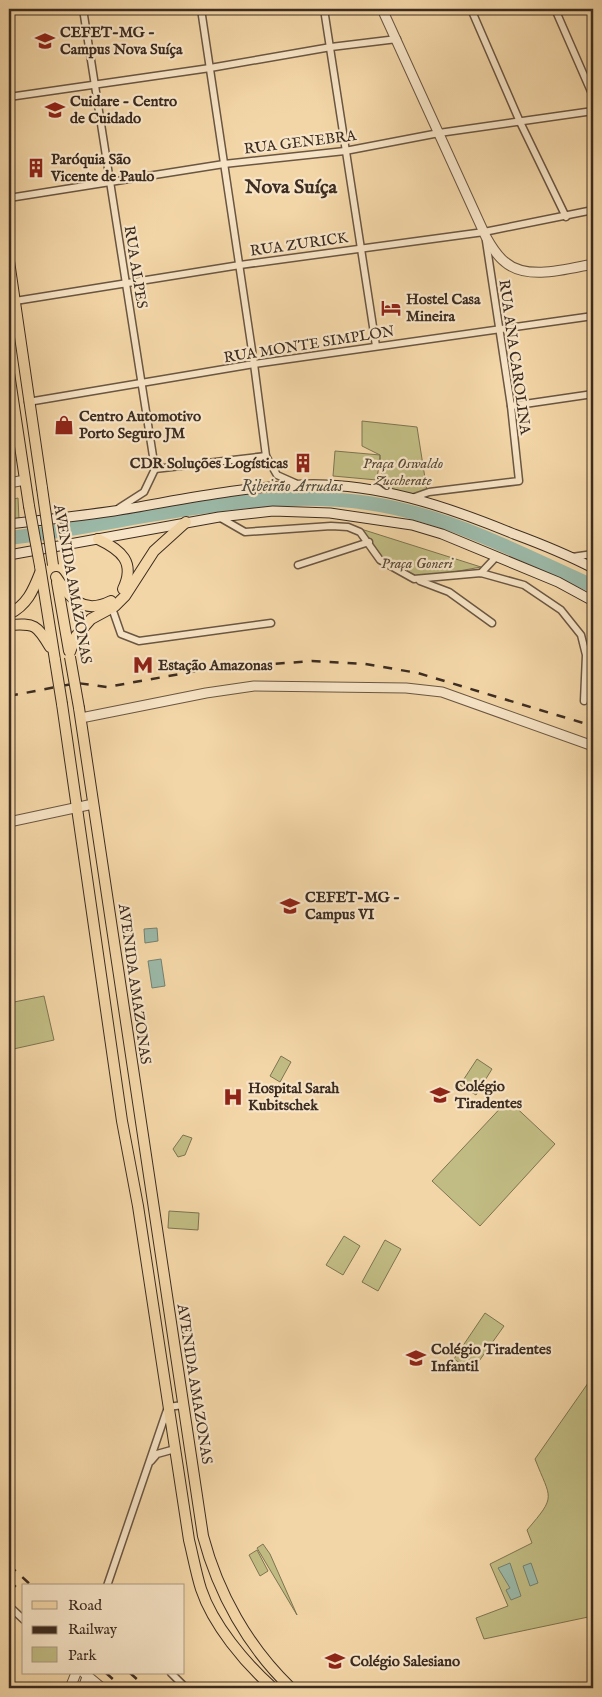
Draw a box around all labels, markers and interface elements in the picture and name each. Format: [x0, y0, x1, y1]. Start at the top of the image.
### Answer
place label: CEFET-MG - Campus Nova Suíça [60, 23, 183, 59]
school or university icon: CEFET-MG - Campus Nova Suíça [34, 30, 56, 52]
place label: Cuidare - Centro de Cuidado [70, 92, 177, 128]
school or university icon: Cuidare - Centro de Cuidado [44, 99, 66, 121]
street label: RUA GENEBRA [243, 126, 358, 159]
place label: Paróquia São Vicente de Paulo [50, 150, 154, 186]
building icon: Paróquia São Vicente de Paulo [25, 157, 47, 179]
district label: Nova Suíça [244, 175, 337, 200]
street label: RUA ALPES [120, 224, 151, 310]
street label: RUA ZURICK [249, 228, 349, 261]
street label: RUA ANA CAROLINA [494, 278, 535, 437]
place label: Hostel Casa Mineira [406, 290, 481, 326]
hotel icon: Hostel Casa Mineira [380, 297, 402, 319]
street label: RUA MONTE SIMPLON [222, 322, 396, 367]
place label: Centro Automotivo Porto Seguro JM [79, 407, 201, 443]
shop icon: Centro Automotivo Porto Seguro JM [53, 414, 75, 436]
building icon: CDR Soluções Logísticas [292, 452, 314, 474]
place label: CDR Soluções Logísticas [130, 454, 289, 473]
park label: Praça Oswaldo Zuccherate [363, 454, 443, 491]
water label: Ribeirão Arrudas [241, 477, 343, 497]
street label: AVENIDA AMAZONAS [49, 502, 96, 665]
park label: Praça Goneri [381, 554, 455, 573]
metro station icon: Estação Amazonas [132, 654, 154, 676]
place label: Estação Amazonas [158, 656, 273, 675]
place label: CEFET-MG - Campus VI [305, 888, 400, 924]
school or university icon: CEFET-MG - Campus VI [279, 895, 301, 917]
street label: AVENIDA AMAZONAS [114, 902, 155, 1066]
place label: Colégio Tiradentes [454, 1077, 523, 1113]
place label: Hospital Sarah Kubitschek [248, 1079, 340, 1115]
school or university icon: Colégio Tiradentes [429, 1084, 451, 1106]
hospital icon: Hospital Sarah Kubitschek [222, 1086, 244, 1108]
street label: AVENIDA AMAZONAS [172, 1302, 217, 1466]
place label: Colégio Tiradentes Infantil [431, 1340, 552, 1376]
school or university icon: Colégio Tiradentes Infantil [405, 1347, 427, 1369]
legend [22, 1584, 185, 1674]
text: Road [68, 1596, 103, 1615]
text: Railway [68, 1620, 118, 1639]
text: Park [68, 1646, 98, 1665]
school or university icon: Colégio Salesiano [324, 1650, 346, 1672]
place label: Colégio Salesiano [350, 1652, 460, 1671]

